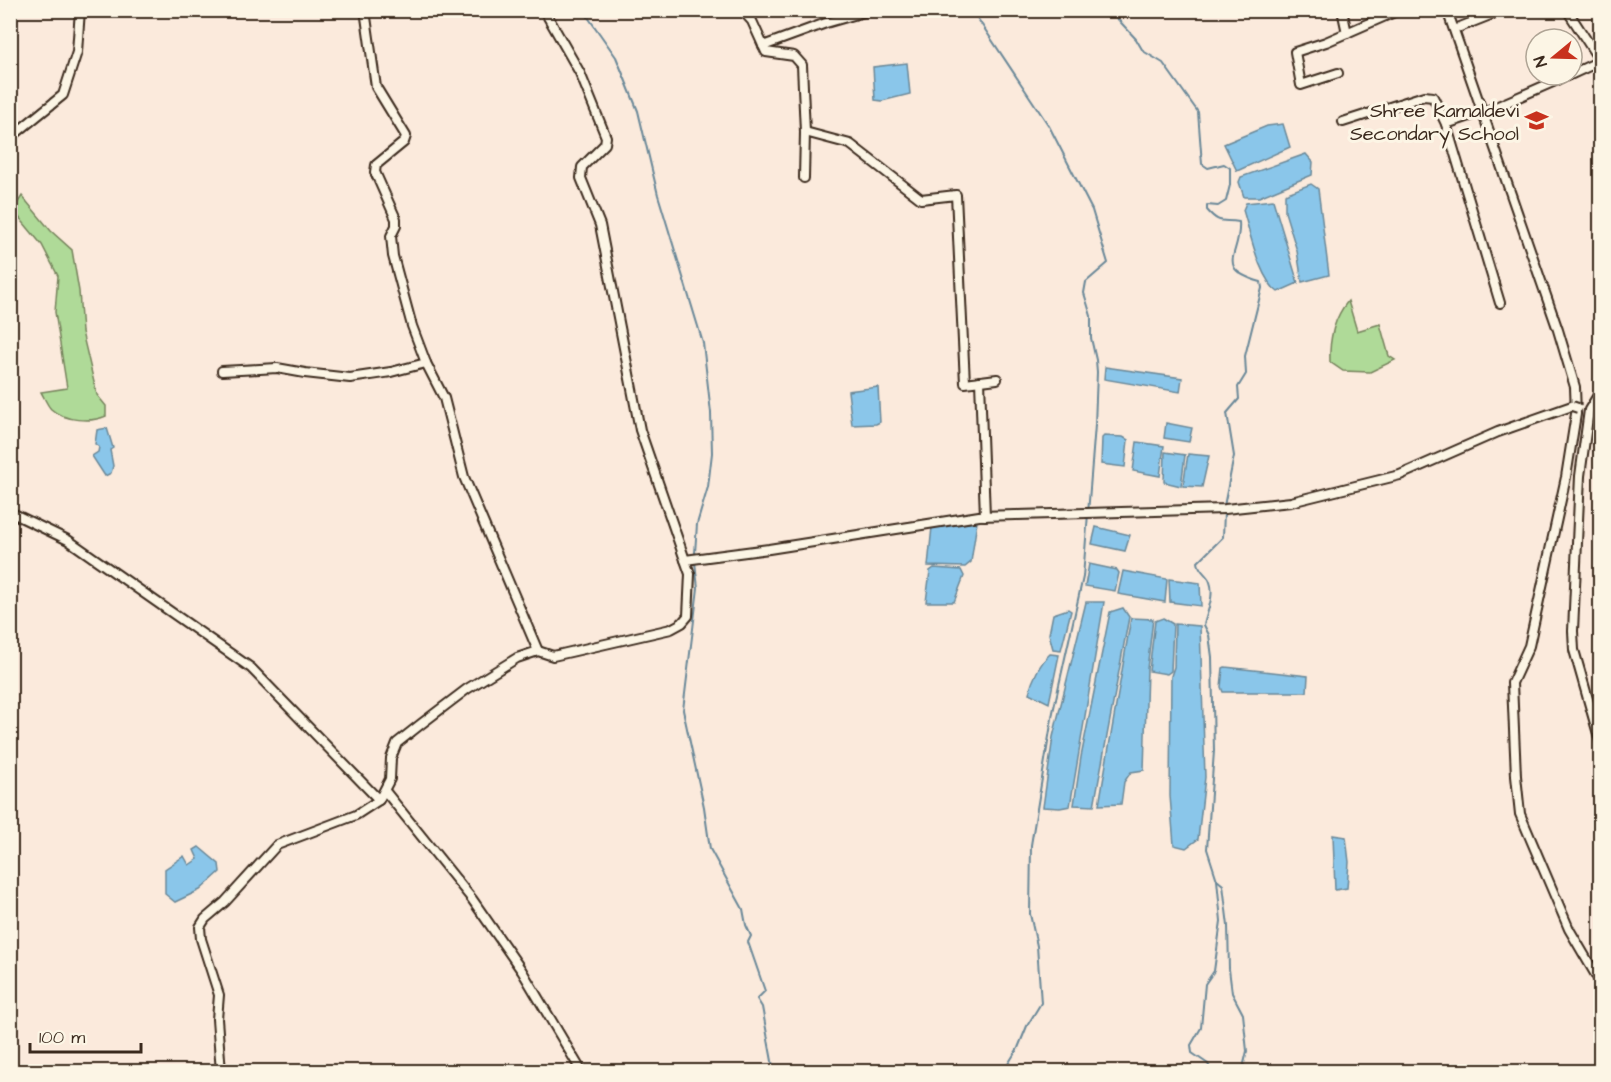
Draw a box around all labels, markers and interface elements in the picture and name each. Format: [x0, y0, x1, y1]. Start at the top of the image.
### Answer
north arrow [1524, 27, 1584, 87]
text: N [1529, 53, 1553, 70]
place label: Shree Kamaldevi Secondary School [1350, 97, 1519, 149]
school or university icon: Shree Kamaldevi Secondary School [1524, 108, 1550, 134]
scale bar [30, 1016, 141, 1054]
text: 100 m [39, 1025, 85, 1050]

